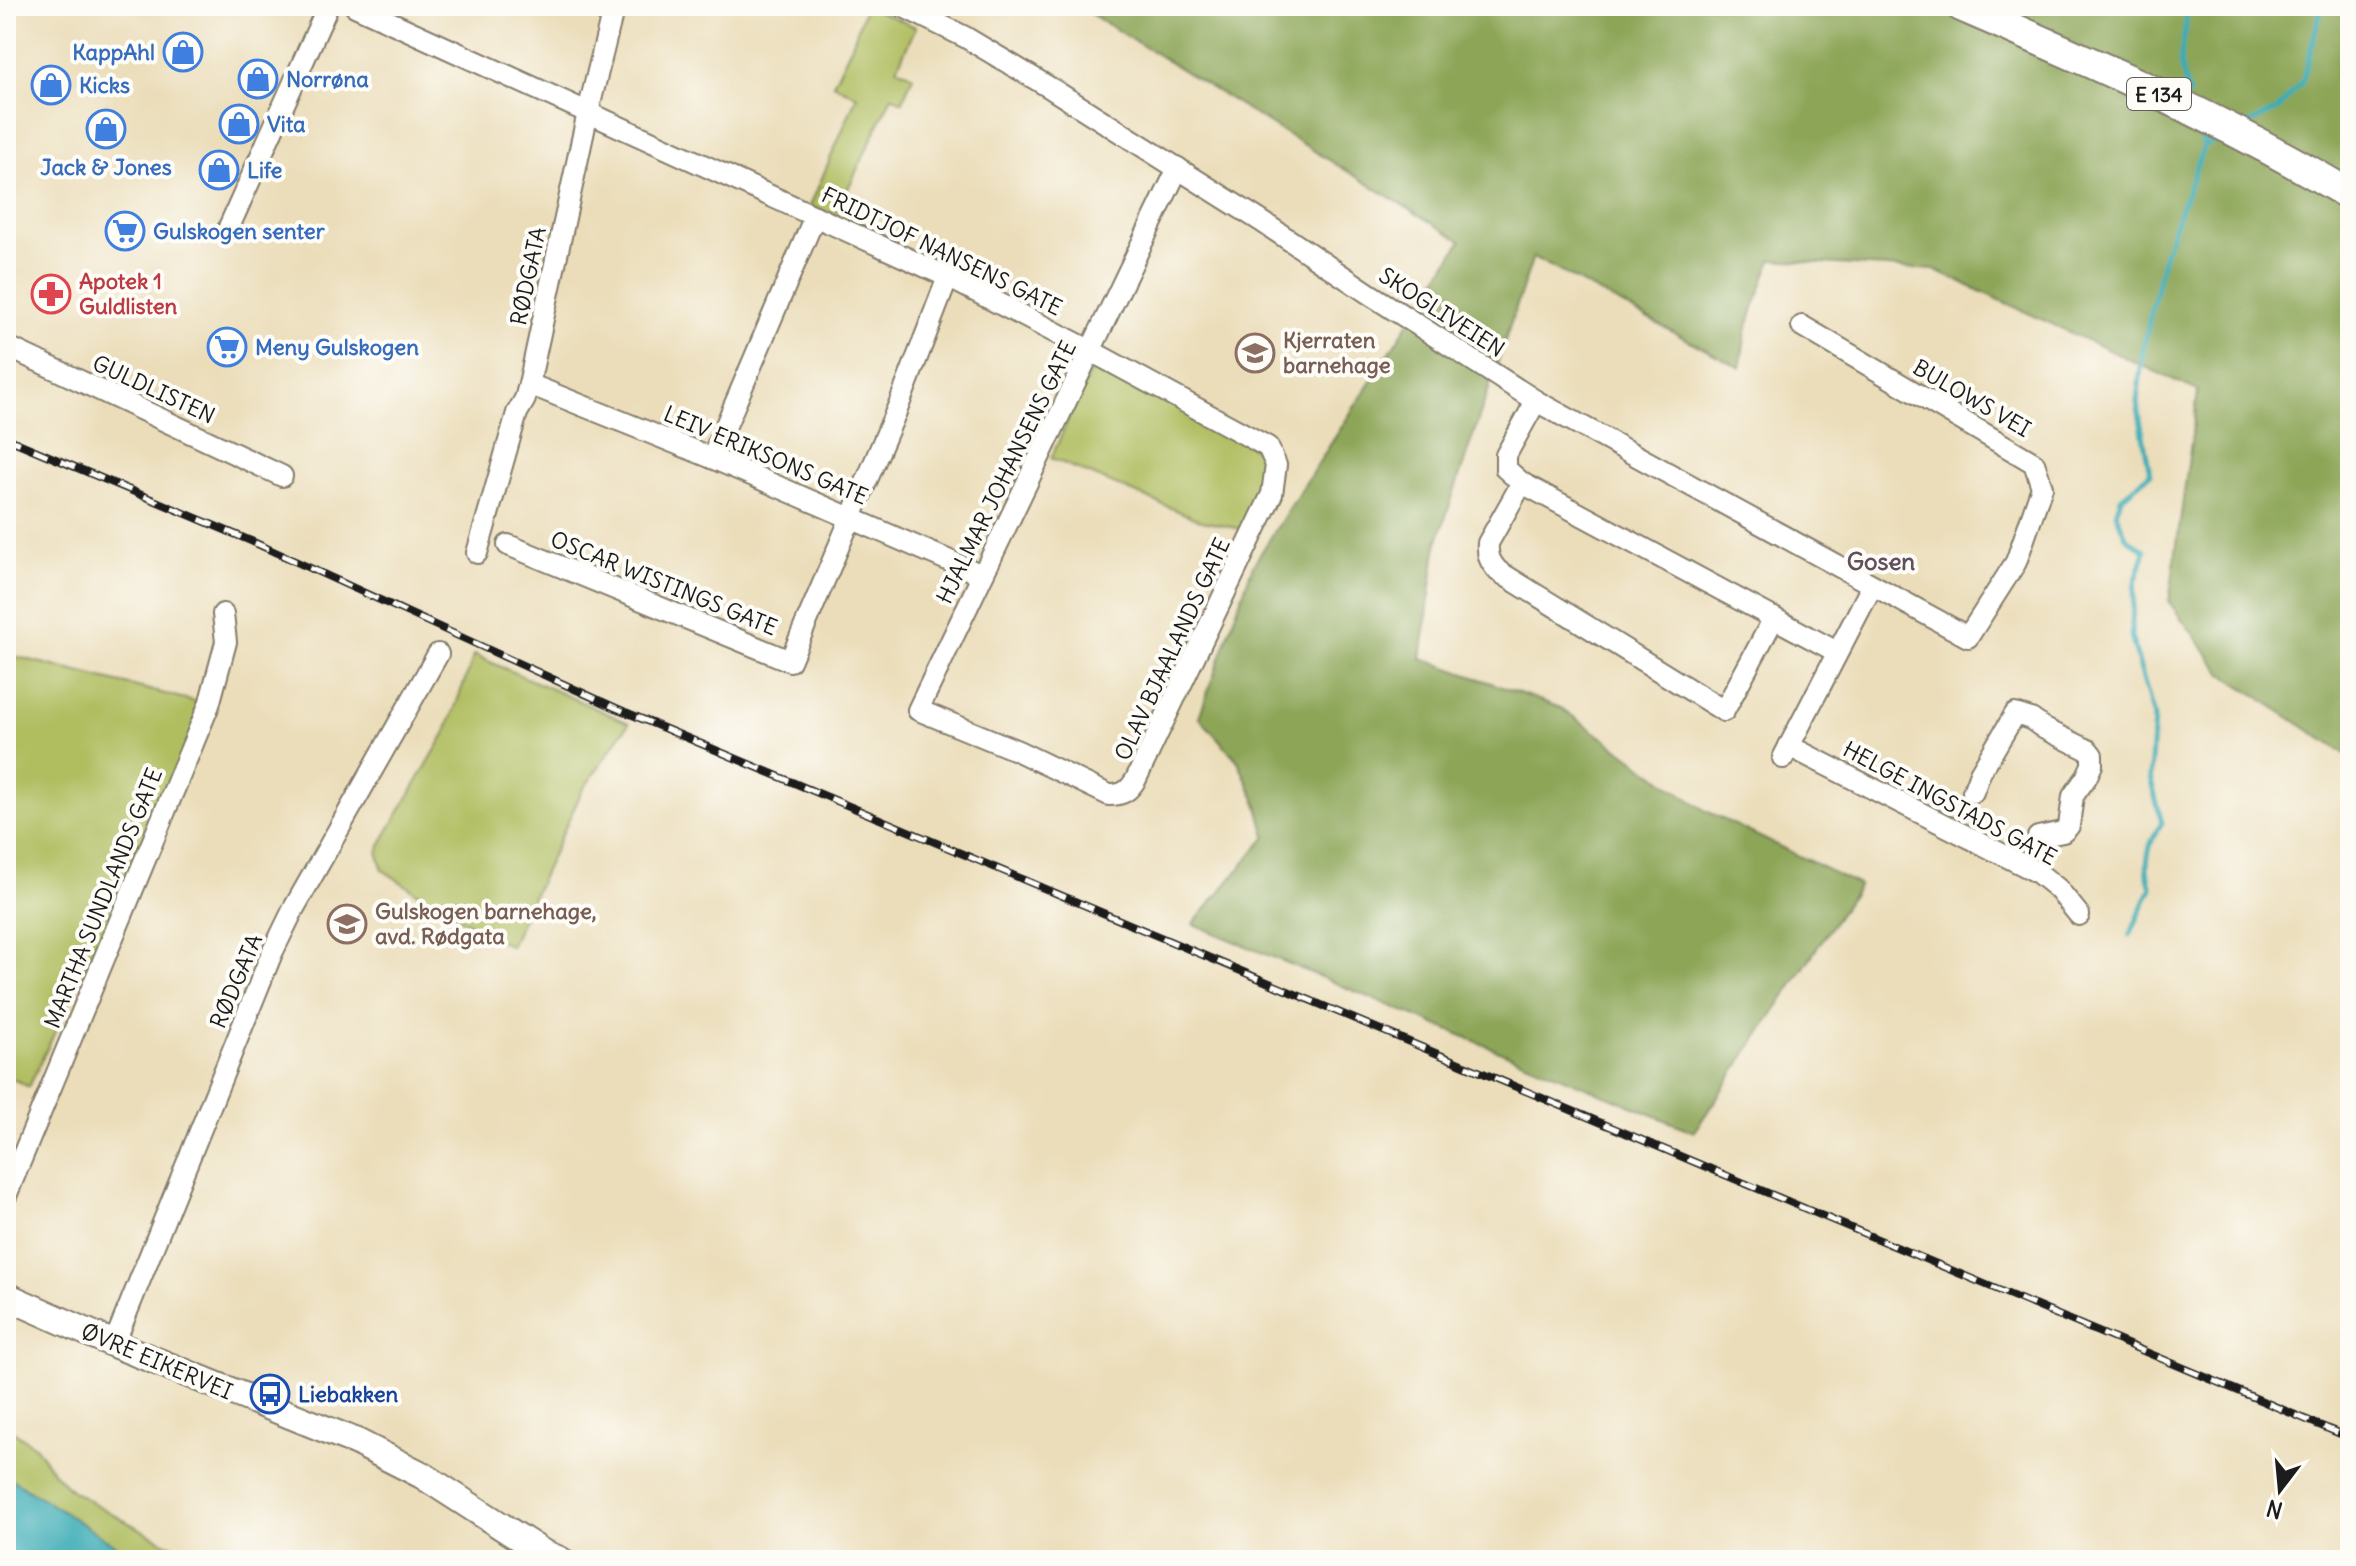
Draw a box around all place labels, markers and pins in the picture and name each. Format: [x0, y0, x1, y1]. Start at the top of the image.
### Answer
shop icon: KappAhl [162, 31, 204, 73]
place label: KappAhl [72, 38, 155, 66]
shop icon: Norrøna [237, 58, 279, 100]
shop icon: Kicks [30, 64, 72, 106]
place label: Norrøna [286, 65, 369, 93]
place label: Kicks [79, 71, 130, 99]
shop icon: Vita [218, 103, 260, 145]
shop icon: Jack & Jones [85, 108, 127, 150]
place label: Vita [267, 110, 306, 138]
shop icon: Life [198, 149, 240, 191]
place label: Jack & Jones [40, 153, 172, 181]
place label: Life [247, 156, 283, 184]
supermarket icon: Gulskogen senter [104, 210, 146, 252]
place label: Gulskogen senter [153, 217, 326, 245]
place label: Apotek 1 Guldlisten [79, 267, 177, 320]
pharmacy icon: Apotek 1 Guldlisten [30, 273, 72, 315]
supermarket icon: Meny Gulskogen [206, 326, 248, 368]
place label: Kjerraten barnehage [1283, 326, 1391, 379]
school or university icon: Kjerraten barnehage [1234, 332, 1276, 374]
place label: Meny Gulskogen [255, 333, 419, 361]
place label: Gulskogen barnehage, avd. Rødgata [375, 897, 596, 950]
school or university icon: Gulskogen barnehage, avd. Rødgata [326, 903, 368, 945]
bus stop icon: Liebakken [249, 1373, 291, 1415]
place label: Liebakken [298, 1380, 399, 1408]

